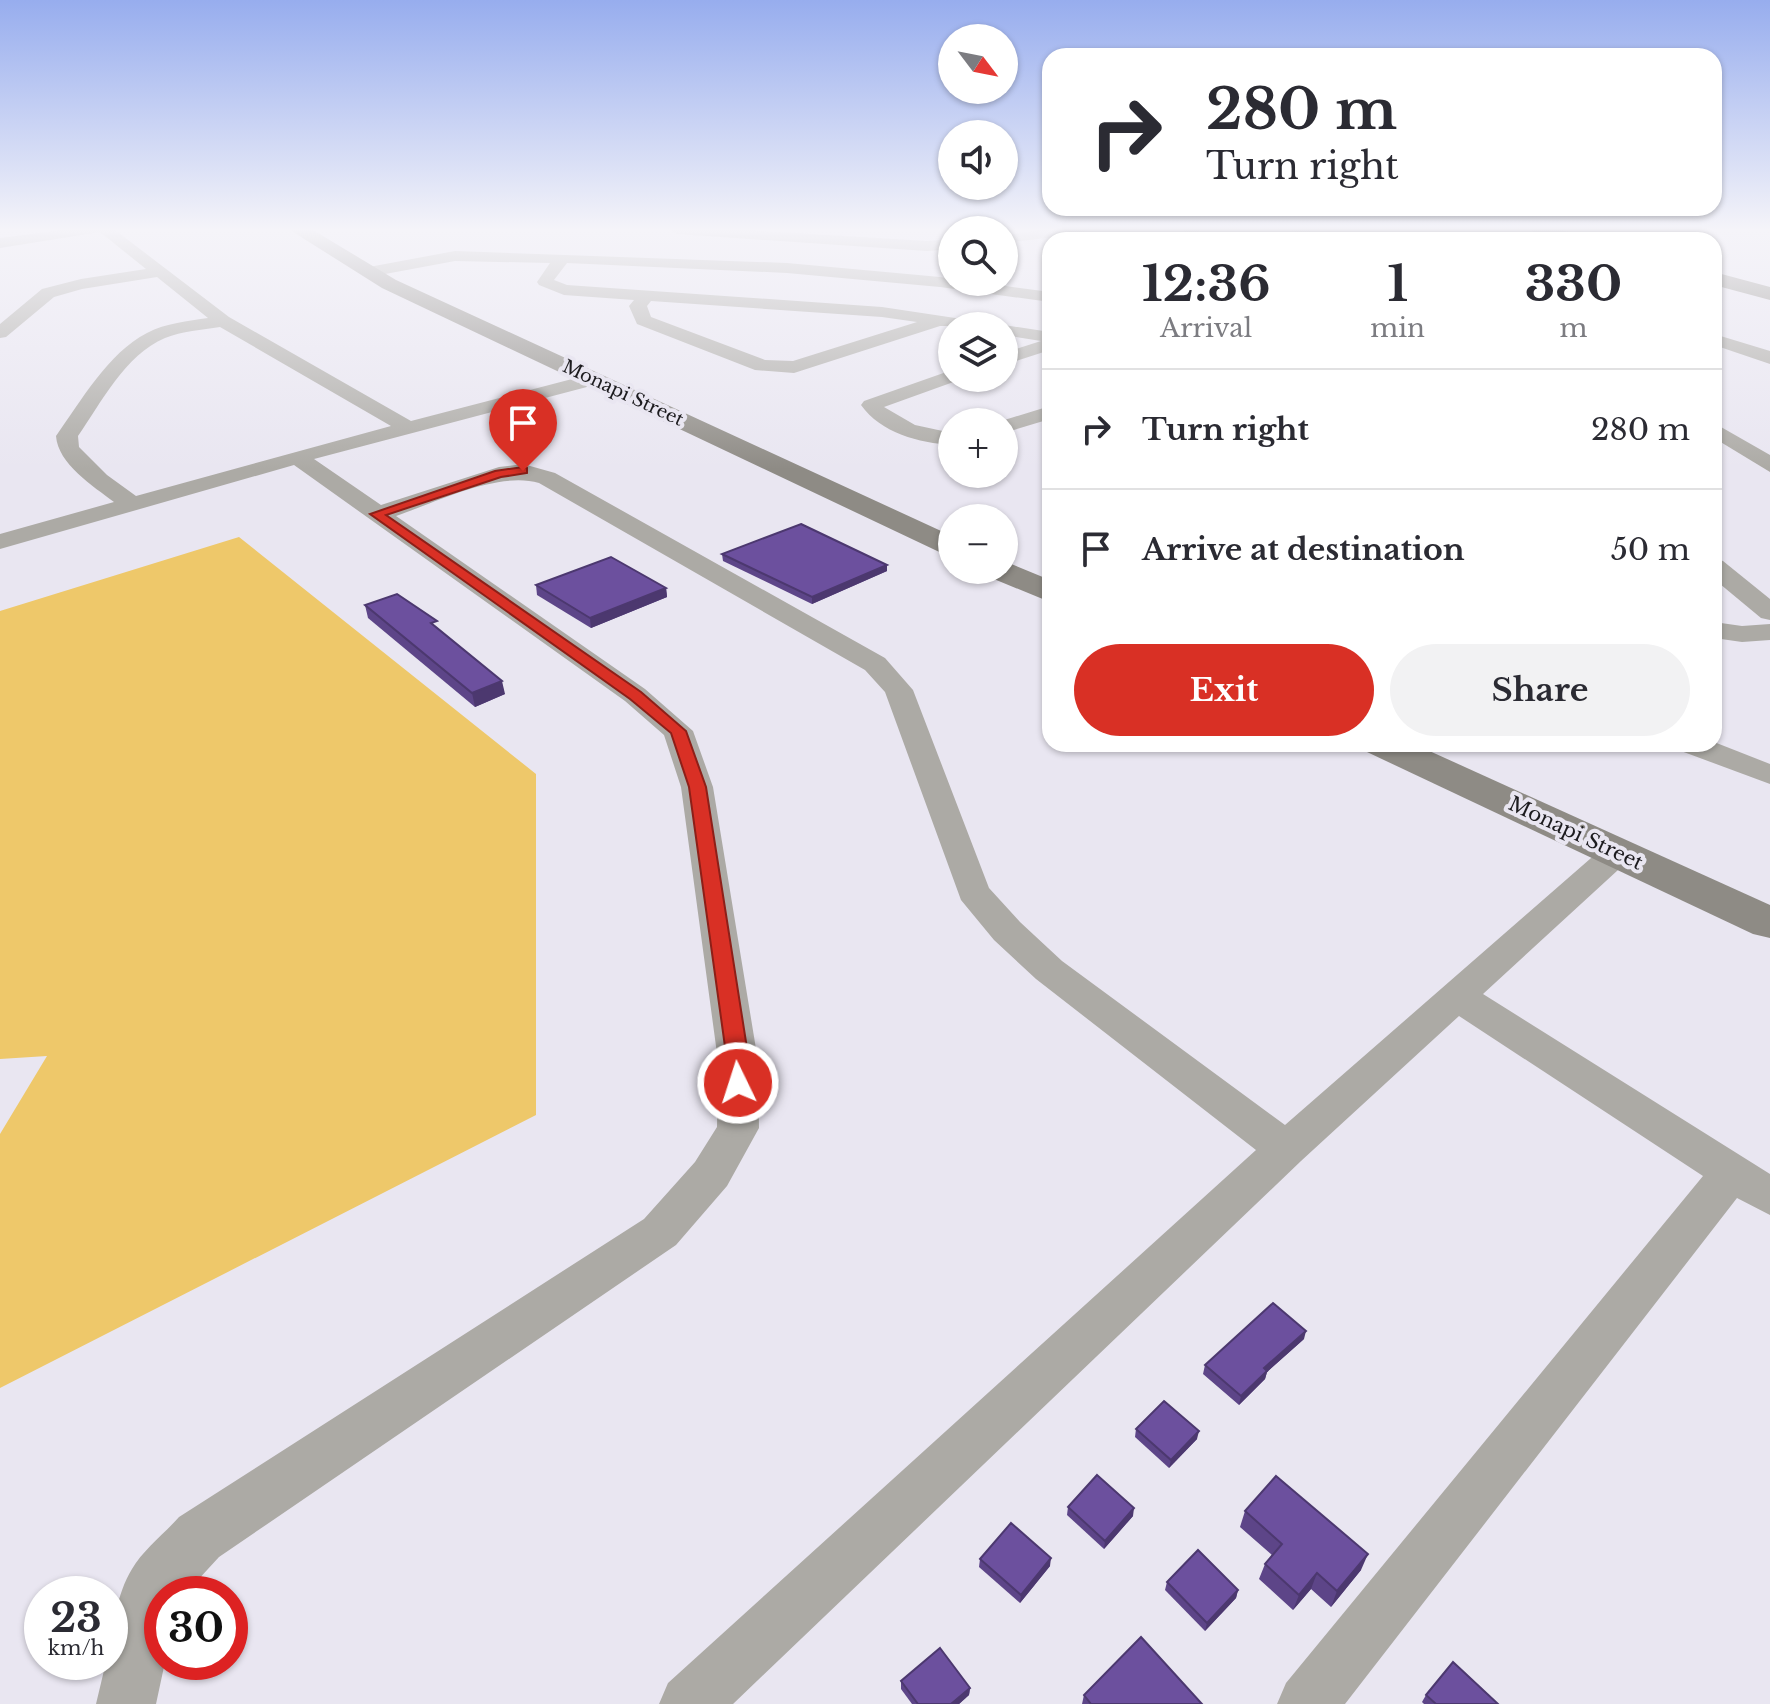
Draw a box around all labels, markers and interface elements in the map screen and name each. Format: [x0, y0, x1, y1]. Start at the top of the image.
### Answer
north arrow [938, 24, 1018, 104]
map controls [938, 24, 1018, 584]
text: 280 m [1206, 75, 1397, 144]
icon: right [1074, 80, 1178, 184]
button: sound [938, 120, 1018, 200]
text: Turn right [1206, 144, 1399, 189]
button: search [938, 216, 1018, 296]
text: 12:36 [1142, 254, 1271, 314]
text: 1 [1387, 254, 1408, 314]
text: 330 [1525, 254, 1622, 314]
button: layers [938, 312, 1018, 392]
text: Arrival [1160, 312, 1252, 344]
text: min [1370, 312, 1425, 344]
text: m [1560, 312, 1587, 344]
street label: Monapi Street [559, 355, 687, 431]
pin [489, 389, 557, 471]
icon: arrive [501, 401, 545, 445]
icon: right [1074, 407, 1118, 451]
button: + [938, 408, 1018, 488]
text: Turn right [1142, 411, 1309, 448]
text: 280 m [1591, 411, 1690, 448]
button: − [938, 504, 1018, 584]
icon: arrive [1074, 527, 1118, 571]
text: Arrive at destination [1142, 531, 1465, 568]
text: 50 m [1611, 531, 1690, 568]
button: Exit [1074, 644, 1374, 736]
button: Share [1390, 644, 1690, 736]
street label: Monapi Street [1505, 791, 1647, 875]
position arrow [696, 1041, 780, 1125]
speed limit sign: 30 [144, 1576, 248, 1680]
text: 23 [50, 1593, 102, 1643]
text: km/h [48, 1636, 104, 1660]

